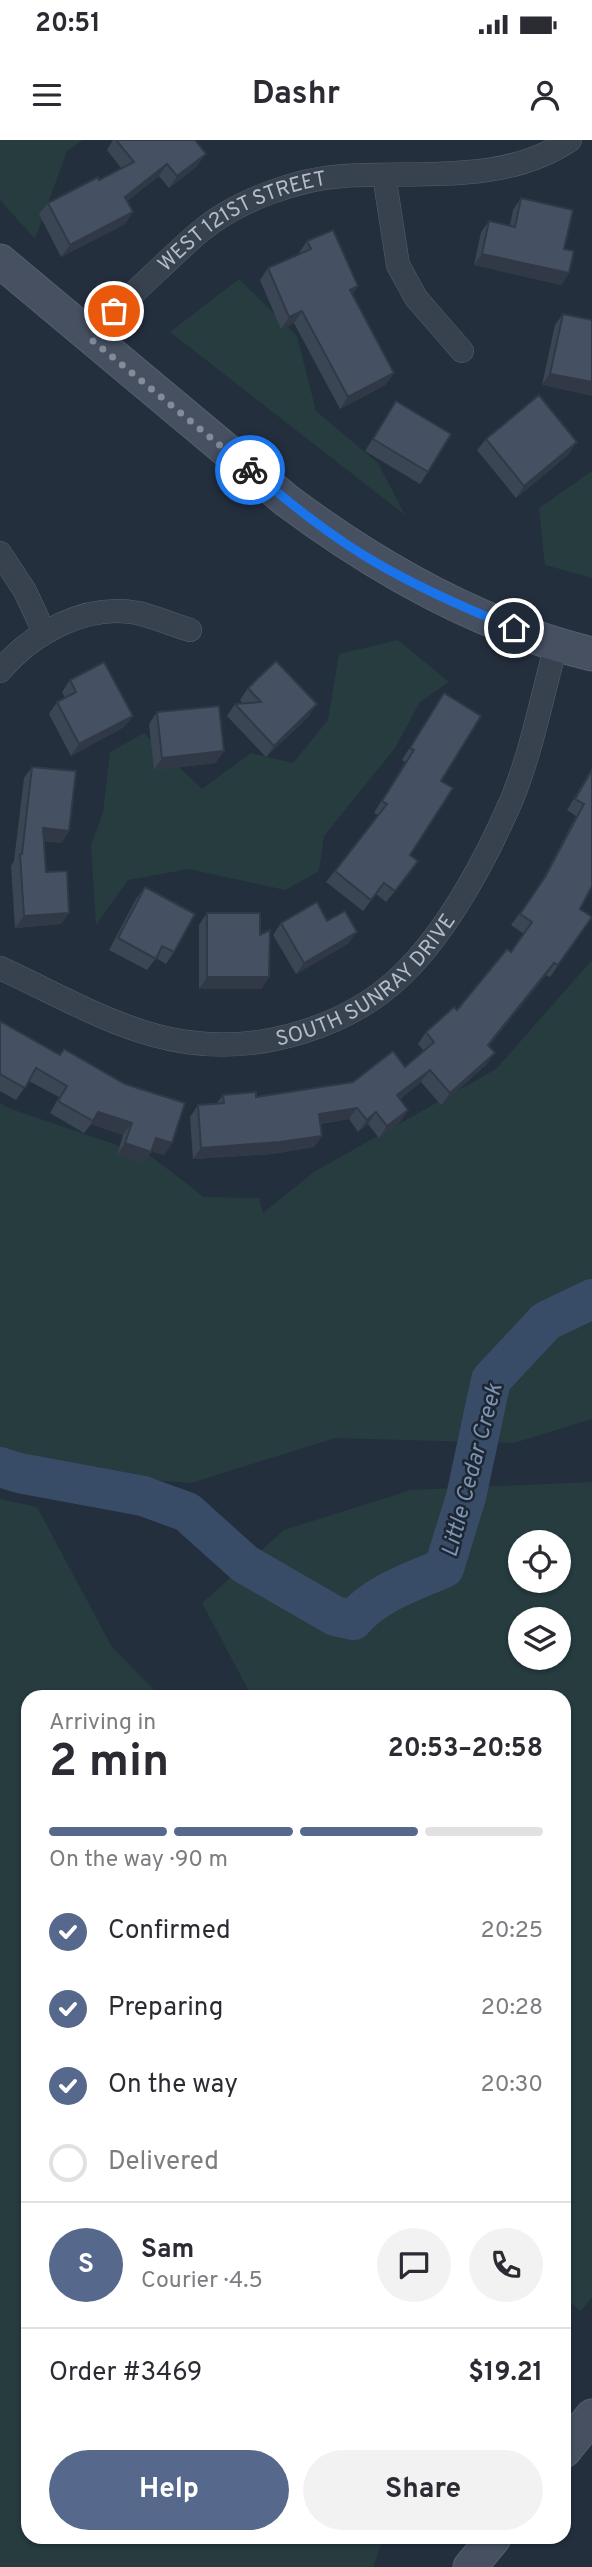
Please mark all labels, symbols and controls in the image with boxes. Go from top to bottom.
text: 20:51 [35,8,101,41]
text: Dashr [252,75,340,115]
icon: menu [28,76,66,114]
icon: person [526,76,564,114]
street label: WEST 121ST STREET [153,166,328,278]
pin [84,281,144,341]
icon: bag [95,292,133,330]
courier [215,435,285,505]
icon: bike [231,451,269,489]
pin [484,598,544,658]
icon: home [495,609,533,647]
street label: SOUTH SUNRAY DRIVE [273,909,462,1054]
water label: Little Cedar Creek [436,1380,511,1561]
map controls [508,1530,571,1670]
button: locate [508,1530,571,1593]
button: layers [508,1607,571,1670]
text: Arriving in [49,1709,156,1738]
text: 20:53–20:58 [388,1733,543,1766]
text: 2 min [49,1734,169,1793]
text: On the way · 90 m [49,1846,228,1875]
icon: check [49,1913,87,1951]
text: Confirmed [108,1915,231,1948]
text: 20:25 [481,1917,543,1946]
icon: check [49,1990,87,2028]
text: Preparing [108,1992,223,2025]
text: 20:28 [481,1994,543,2023]
icon: check [49,2067,87,2105]
text: On the way [108,2069,238,2102]
text: 20:30 [481,2071,543,2100]
text: Delivered [108,2146,219,2179]
button: chat [377,2228,451,2302]
button: phone [469,2228,543,2302]
text: Sam [141,2234,194,2267]
text: S [78,2249,94,2282]
text: Courier · 4.5 [141,2267,263,2296]
text: Order #3469 [49,2357,202,2390]
text: $19.21 [468,2357,543,2390]
button: Help [49,2450,289,2530]
button: Share [303,2450,543,2530]

